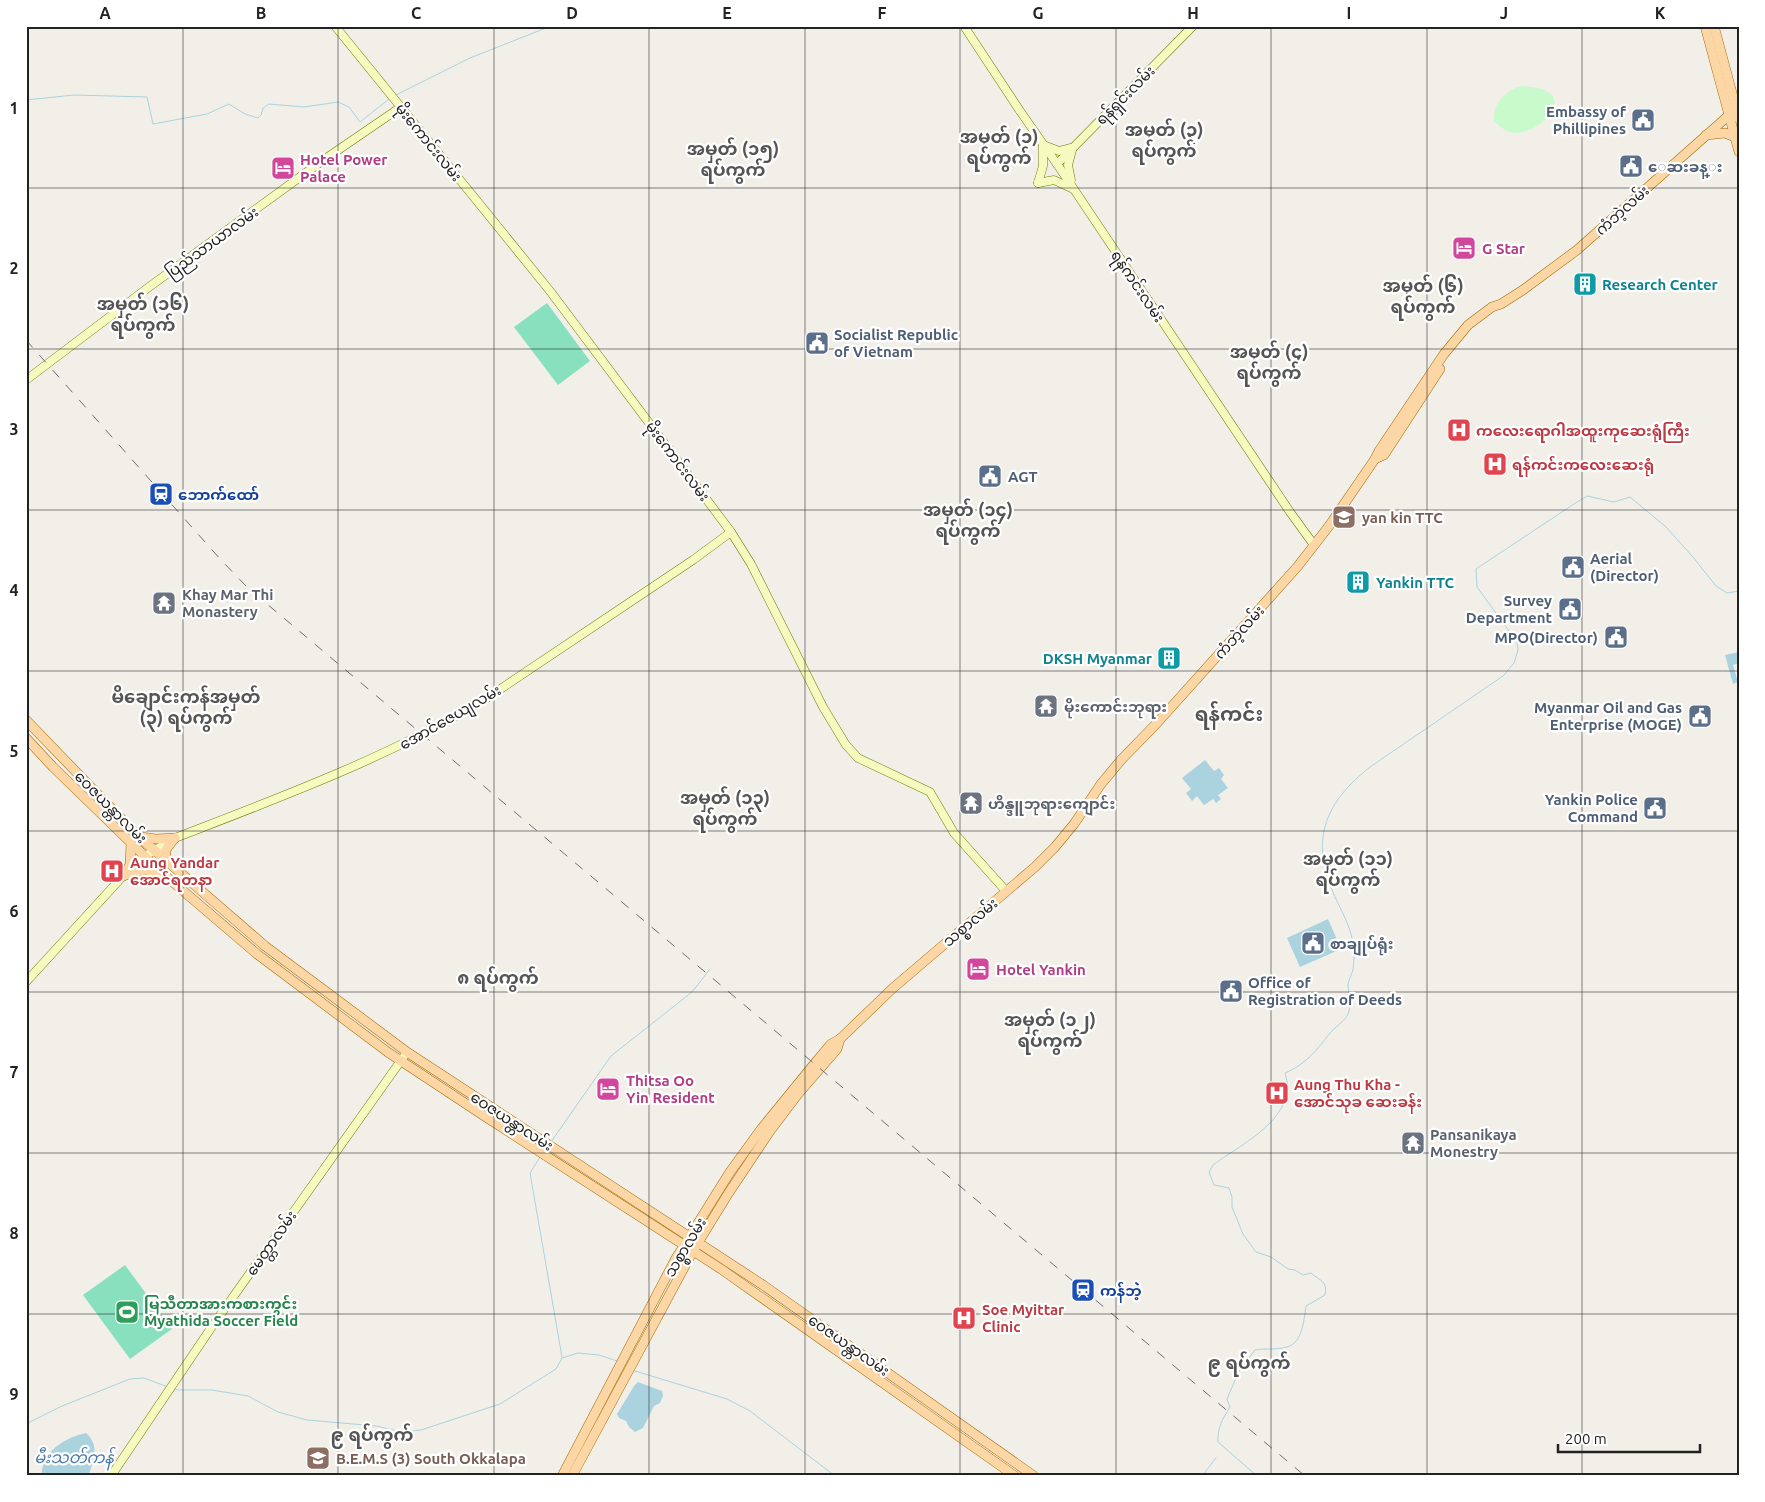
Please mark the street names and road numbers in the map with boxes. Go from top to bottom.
street label: ရန်ရှင်းလမ်း [1091,61,1161,131]
street label: မိုးကောင်းလမ်း [389,99,466,187]
street label: ကံဘဲ့လမ်း [1591,181,1654,240]
street label: ပြည်သာယာလမ်း [162,202,264,284]
street label: ရန်ကင်းလမ်း [1104,246,1169,327]
street label: မိုးကောင်းလမ်း [639,417,714,507]
street label: ကံဘဲ့လမ်း [1210,601,1269,664]
street label: အောင်ဇေယျလမ်း [396,680,506,756]
street label: ဝေဇယန္တာလမ်း [69,767,151,849]
street label: သစ္စာလမ်း [939,893,1004,953]
street label: ဝေဇယန္တာလမ်း [465,1087,557,1157]
street label: မေတ္တာလမ်း [242,1207,303,1281]
street label: သစ္စာလမ်း [660,1214,713,1282]
street label: ဝေဇယန္တာလမ်း [803,1310,893,1382]

